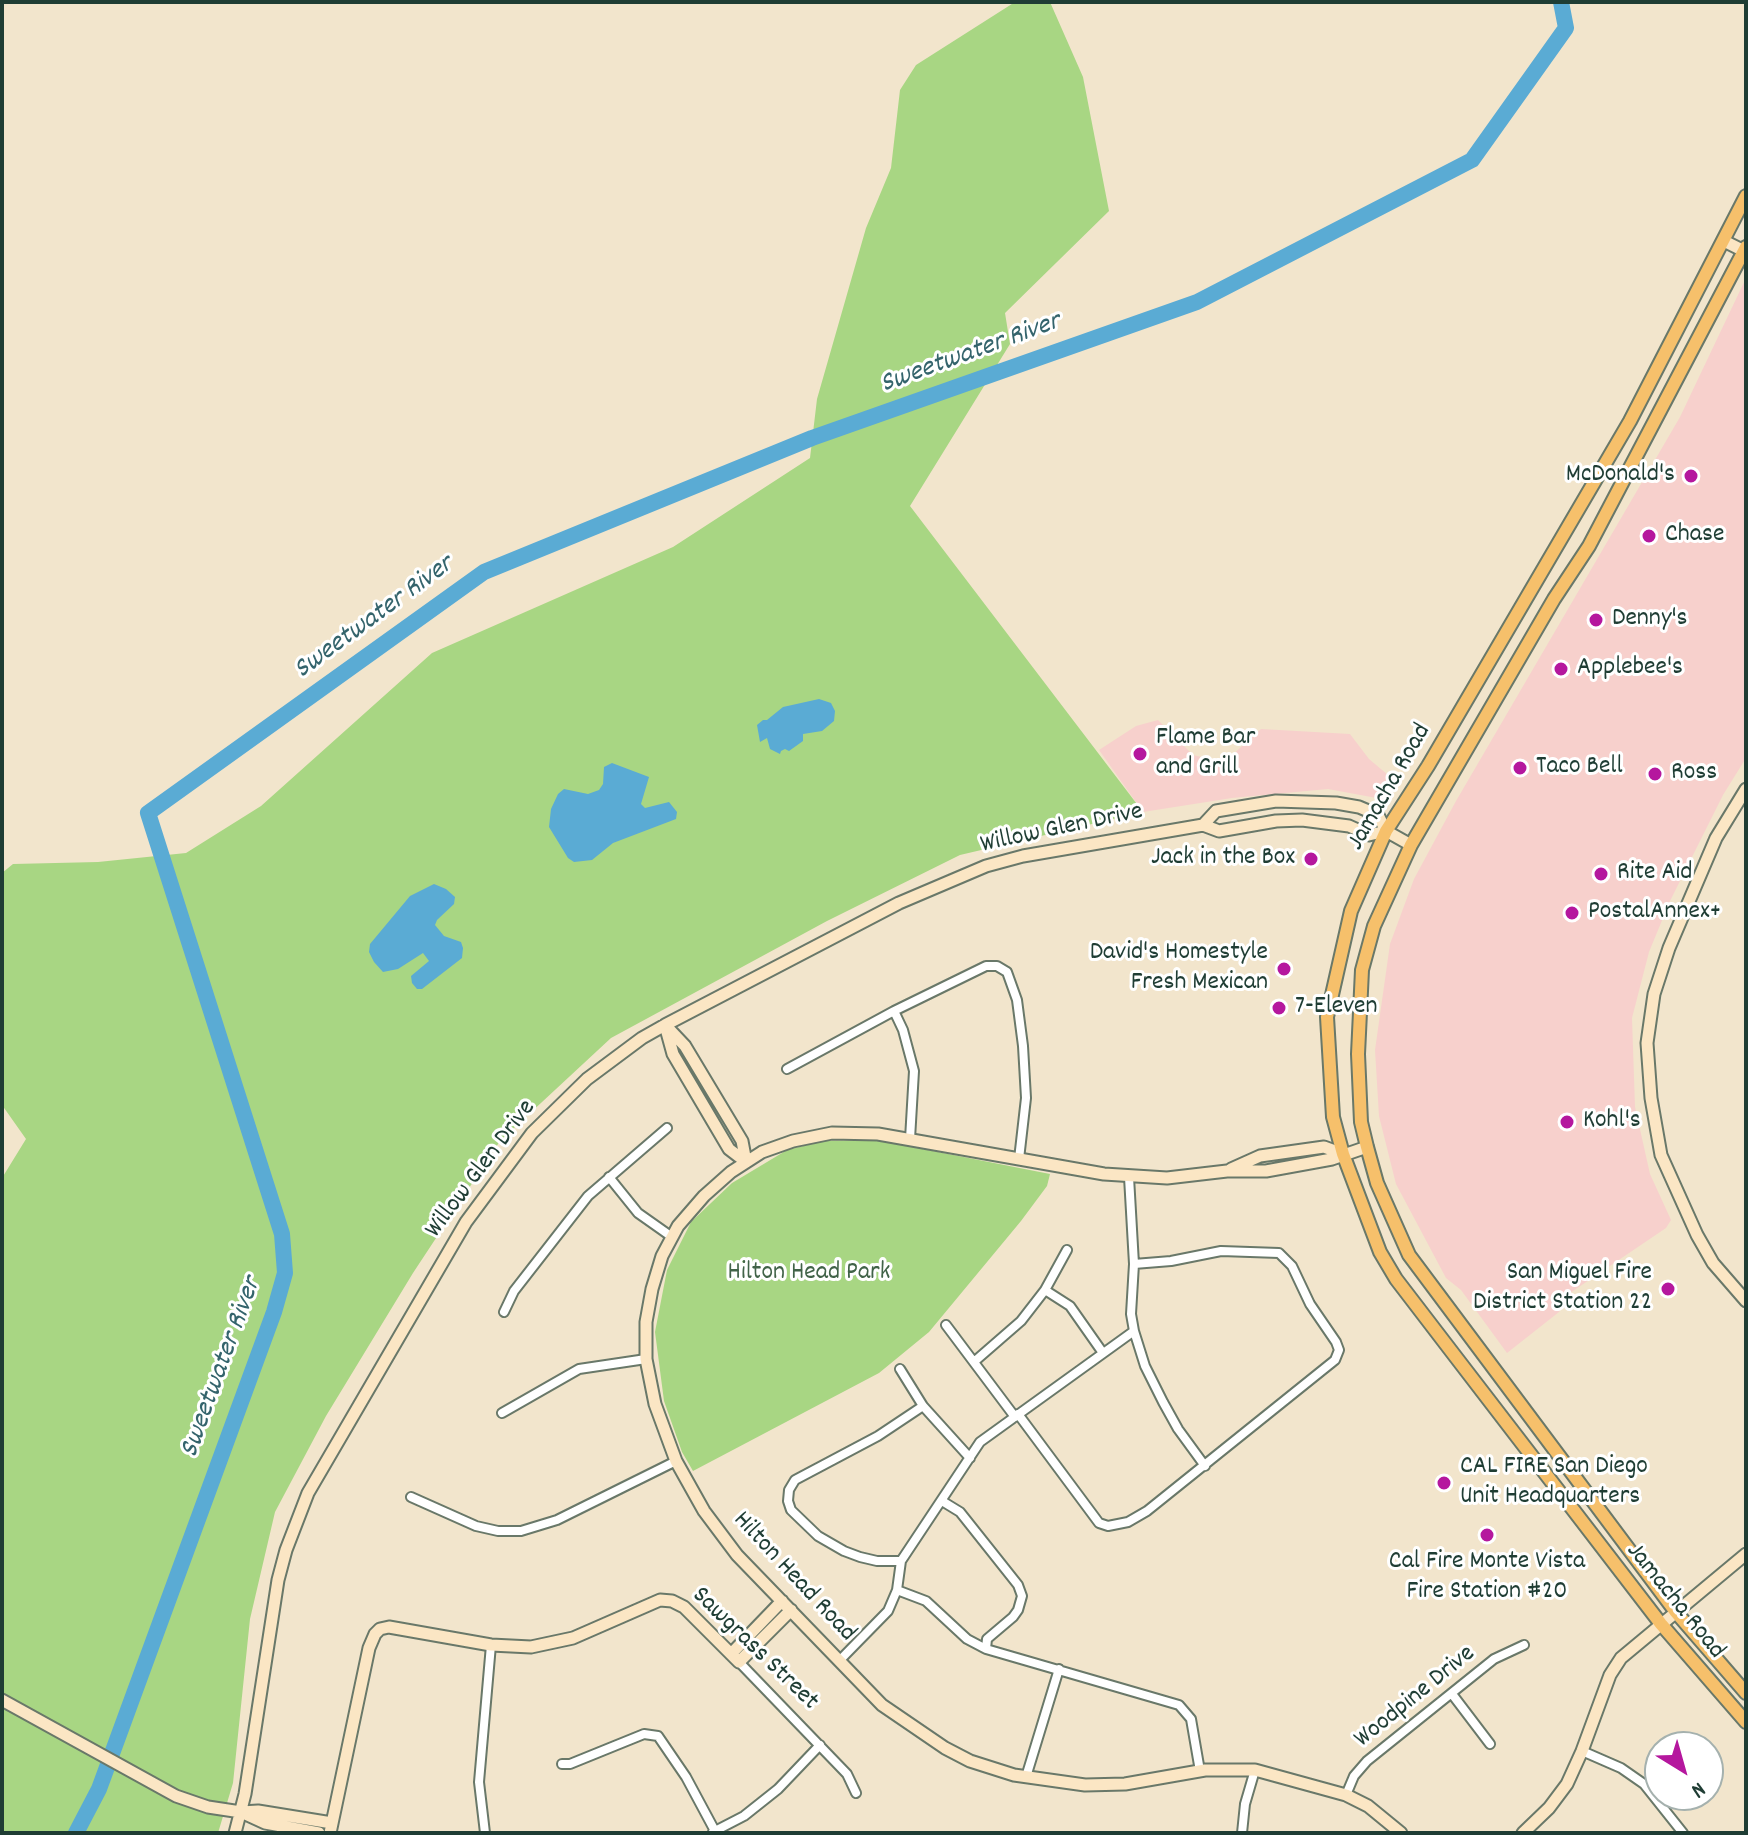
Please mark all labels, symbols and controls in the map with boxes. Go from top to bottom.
water label: Sweetwater River [876,307,1066,403]
place label: McDonald's [1566,460,1675,492]
marker: McDonald's [1682,467,1700,485]
place label: Chase [1665,520,1724,552]
marker: Chase [1640,527,1658,545]
water label: Sweetwater River [289,550,461,688]
place label: Denny's [1612,604,1687,636]
marker: Denny's [1587,611,1605,629]
place label: Applebee's [1577,653,1683,685]
marker: Applebee's [1552,660,1570,678]
street label: Jamacha Road [1342,719,1440,857]
place label: Flame Bar and Grill [1156,723,1255,784]
marker: Flame Bar and Grill [1131,745,1149,763]
place label: Taco Bell [1536,752,1623,784]
place label: Ross [1671,758,1717,790]
marker: Taco Bell [1511,759,1529,777]
marker: Ross [1646,765,1664,783]
street label: Willow Glen Drive [978,798,1146,862]
place label: Jack in the Box [1151,843,1295,875]
marker: Jack in the Box [1302,850,1320,868]
place label: Rite Aid [1617,858,1693,890]
marker: Rite Aid [1592,865,1610,883]
place label: PostalAnnex+ [1588,897,1721,929]
marker: PostalAnnex+ [1563,904,1581,922]
place label: David's Homestyle Fresh Mexican [1090,938,1268,1000]
marker: David's Homestyle Fresh Mexican [1275,960,1293,978]
place label: 7-Eleven [1295,992,1378,1024]
marker: 7-Eleven [1270,999,1288,1017]
street label: Willow Glen Drive [420,1095,544,1245]
place label: Kohl's [1583,1106,1641,1138]
marker: Kohl's [1558,1113,1576,1131]
park label: Hilton Head Park [728,1258,890,1290]
place label: San Miguel Fire District Station 22 [1473,1258,1652,1320]
water label: Sweetwater River [175,1273,271,1463]
marker: San Miguel Fire District Station 22 [1659,1280,1677,1298]
place label: CAL FIRE San Diego Unit Headquarters [1460,1452,1648,1514]
marker: CAL FIRE San Diego Unit Headquarters [1435,1474,1453,1492]
street label: Hilton Head Road [725,1506,861,1650]
marker: Cal Fire Monte Vista Fire Station #20 [1478,1526,1496,1544]
street label: Jamacha Road [1618,1537,1730,1667]
place label: Cal Fire Monte Vista Fire Station #20 [1389,1547,1585,1608]
street label: Sawgrass Street [684,1582,824,1718]
street label: Woodpine Drive [1349,1640,1483,1756]
north arrow [1644,1731,1724,1811]
text: N [1684,1773,1711,1805]

